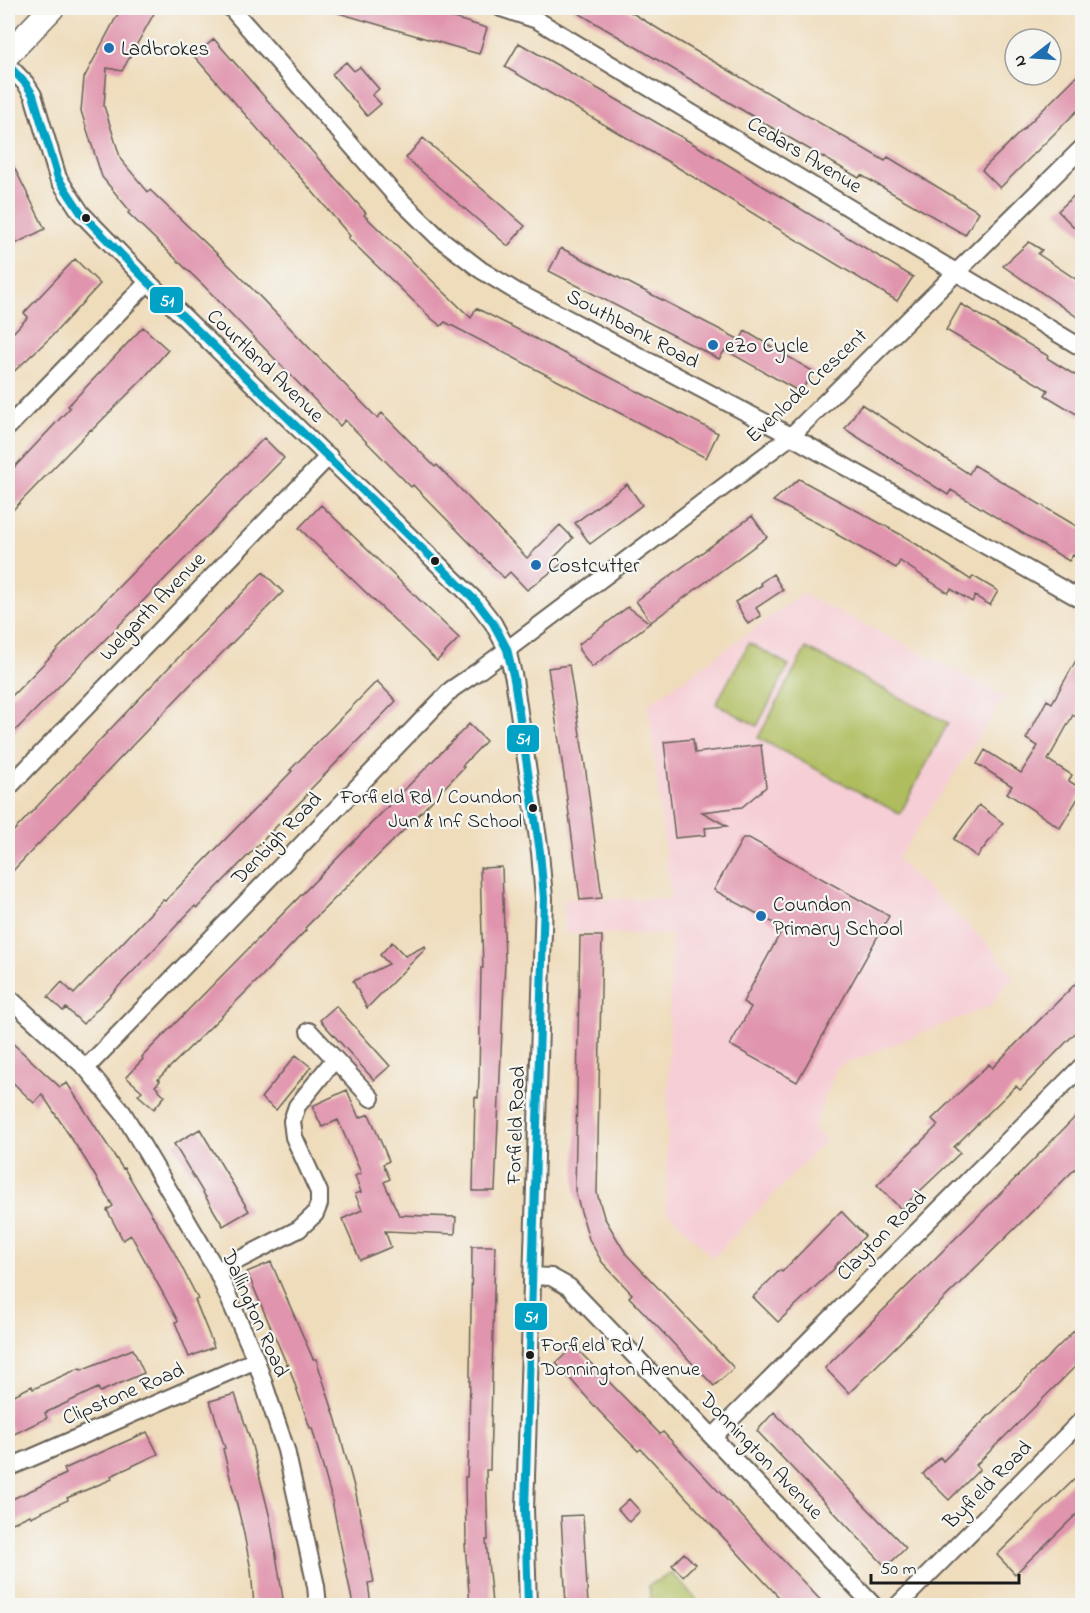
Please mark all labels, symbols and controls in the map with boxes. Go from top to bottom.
north arrow [1003,27,1063,87]
place label: Ladbrokes [121,35,209,65]
marker: Ladbrokes [102,41,116,55]
text: N [1007,52,1034,69]
street label: Cedars Avenue [741,110,868,202]
unlabelled marker [80,212,92,224]
street label: Southbank Road [560,282,704,377]
line badge: 51 [149,286,184,314]
text: 51 [160,290,175,314]
street label: Courtland Avenue [199,302,330,431]
street label: Evenlode Crescent [740,322,875,451]
place label: eZo Cycle [725,332,809,364]
marker: eZo Cycle [706,338,720,352]
street label: Welgarth Avenue [93,546,215,670]
place label: Costcutter [548,552,640,582]
unlabelled marker [429,555,441,567]
marker: Costcutter [529,558,543,572]
line badge: 51 [506,724,540,753]
text: 51 [516,728,531,752]
place label: Forfield Rd / Coundon Jun & Inf School [339,784,522,837]
street label: Denbigh Road [224,786,331,895]
marker: Forfield Rd / Coundon Jun & Inf School [527,802,539,814]
place label: Coundon Primary School [773,891,903,947]
marker: Coundon Primary School [754,909,768,923]
street label: Forfield Road [500,1065,534,1186]
street label: Clayton Road [830,1184,936,1290]
street label: Dallington Road [210,1244,296,1383]
line badge: 51 [514,1302,548,1331]
text: 51 [524,1306,539,1330]
place label: Forfield Rd / Donnington Avenue [540,1332,700,1386]
marker: Forfield Rd / Donnington Avenue [524,1349,536,1361]
street label: Clipstone Road [58,1356,189,1434]
street label: Donnington Avenue [690,1385,830,1529]
street label: Byfield Road [936,1434,1041,1539]
scale bar [871,1547,1020,1585]
text: 50 m [880,1557,917,1583]

